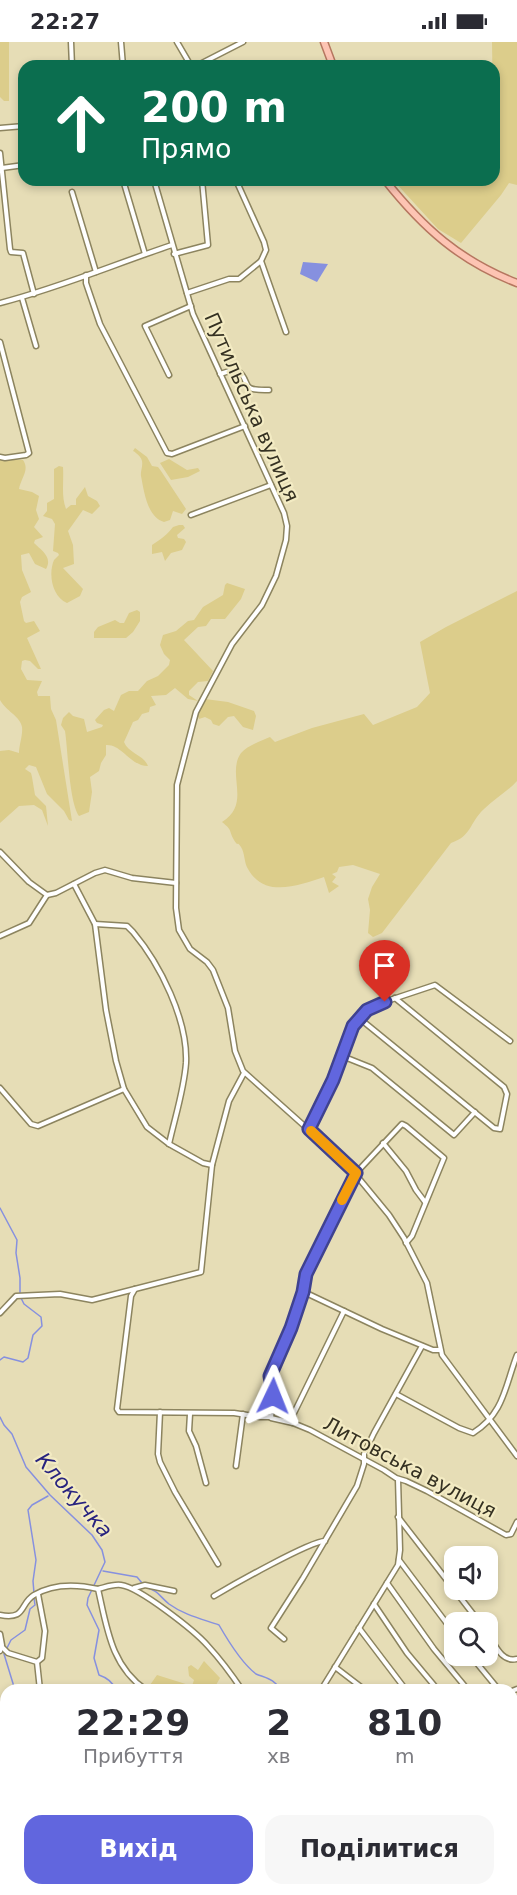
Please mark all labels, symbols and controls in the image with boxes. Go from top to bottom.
text: 22:27 [30,9,100,34]
text: 200 m [141,83,287,132]
icon: ahead [42,84,120,162]
text: Прямо [141,133,232,164]
street label: Путильська вулиця [199,309,305,505]
pin [359,940,410,1002]
icon: arrive [368,949,401,982]
position arrow [241,1364,305,1428]
street label: Литовська вулиця [319,1411,501,1523]
water label: Клокучка [31,1448,117,1542]
map controls [444,1546,498,1666]
button: sound [444,1546,498,1600]
button: search [444,1612,498,1666]
text: 22:29 [76,1702,190,1743]
text: 2 [266,1702,291,1743]
text: 810 [367,1702,442,1743]
text: Прибуття [83,1744,183,1768]
text: хв [267,1744,291,1768]
text: m [395,1744,414,1768]
button: Вихід [24,1815,253,1884]
button: Поділитися [265,1815,494,1884]

